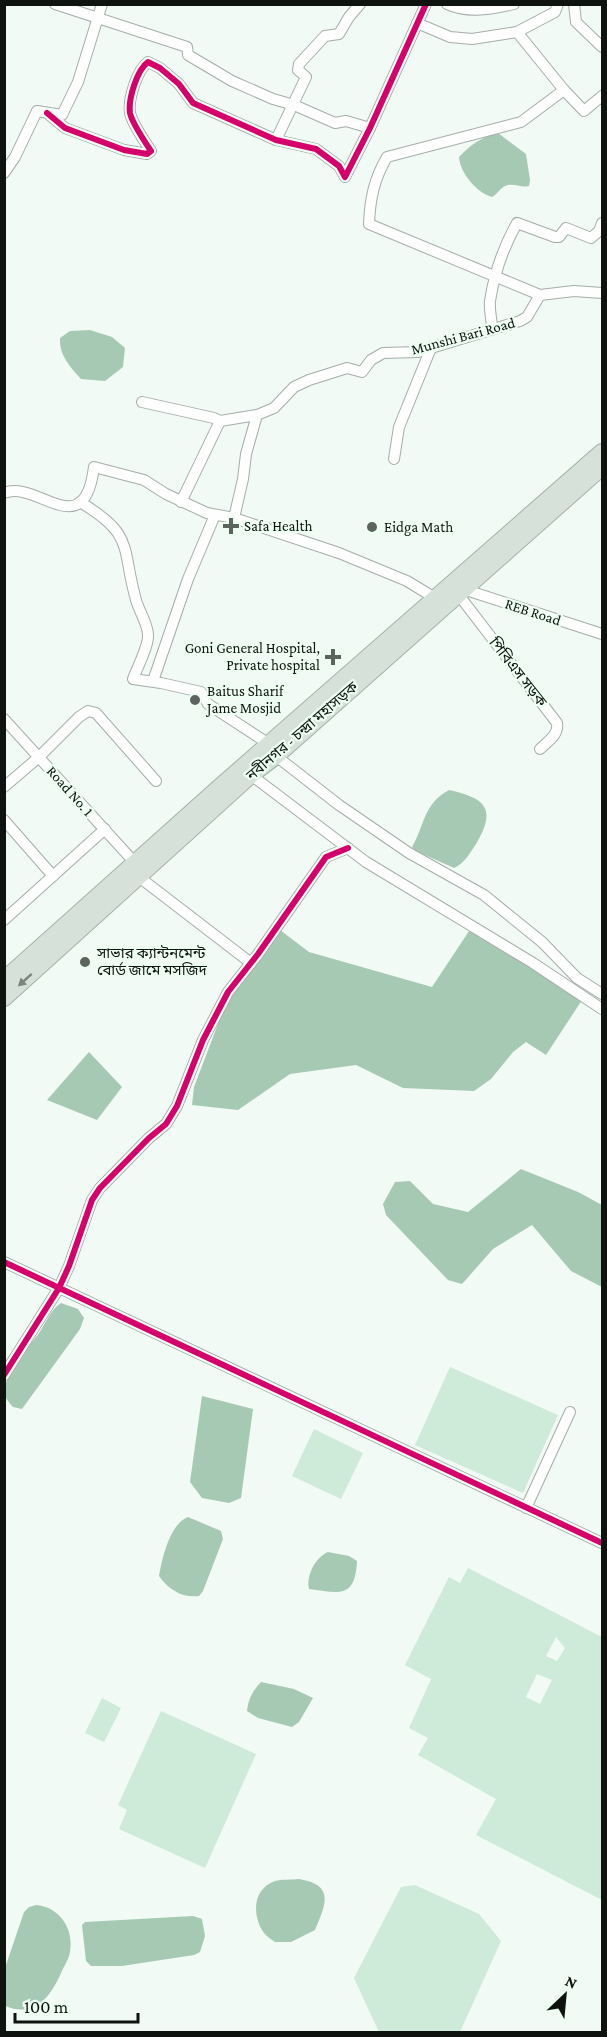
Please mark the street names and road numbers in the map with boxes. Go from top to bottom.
street label: Munshi Bari Road [409,314,517,358]
street label: REB Road [503,595,563,629]
street label: পিবিএস সড়ক [486,634,550,710]
street label: নবীনগর - চন্দ্রা মহাসড়ক [242,678,361,784]
street label: Road No. 1 [43,763,97,819]

